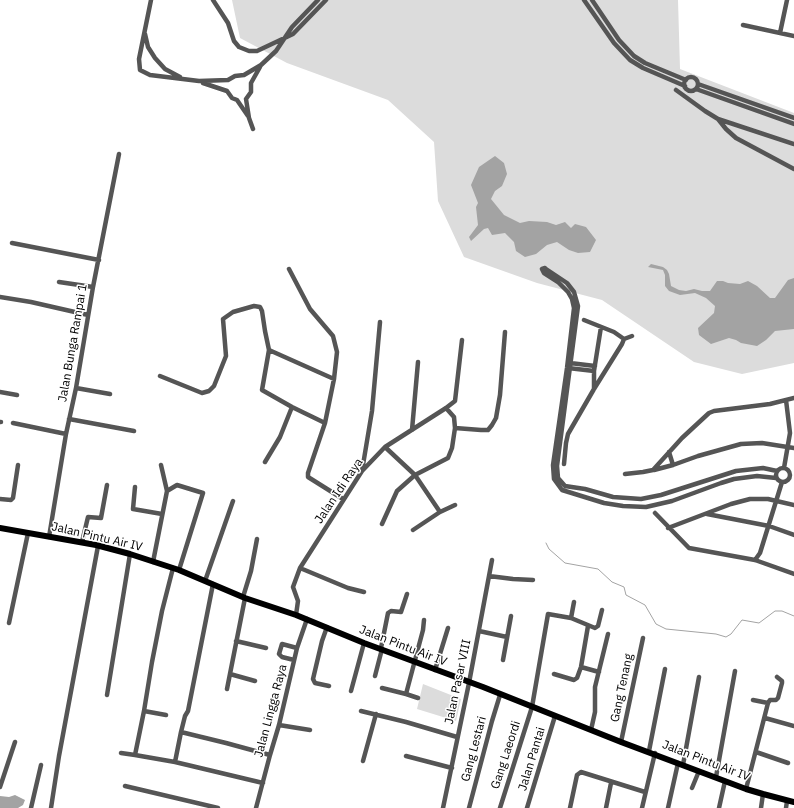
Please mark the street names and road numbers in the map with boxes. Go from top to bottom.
street label: Jalan Bunga Rampai 1 [56,283,90,403]
street label: Jalan Idi Raya [312,456,366,526]
street label: Jalan Pintu Air IV [50,520,144,554]
street label: Jalan Pintu Air IV [357,623,449,669]
street label: Jalan Pasar VIII [442,638,474,726]
street label: Gang Tenang [608,652,636,724]
street label: Jalan Lingga Raya [252,663,290,759]
street label: Gang Lestari [458,715,490,783]
street label: Gang Laeordi [488,719,524,791]
street label: Jalan Pantai [515,725,549,793]
street label: Jalan Pintu Air IV [660,738,752,784]

